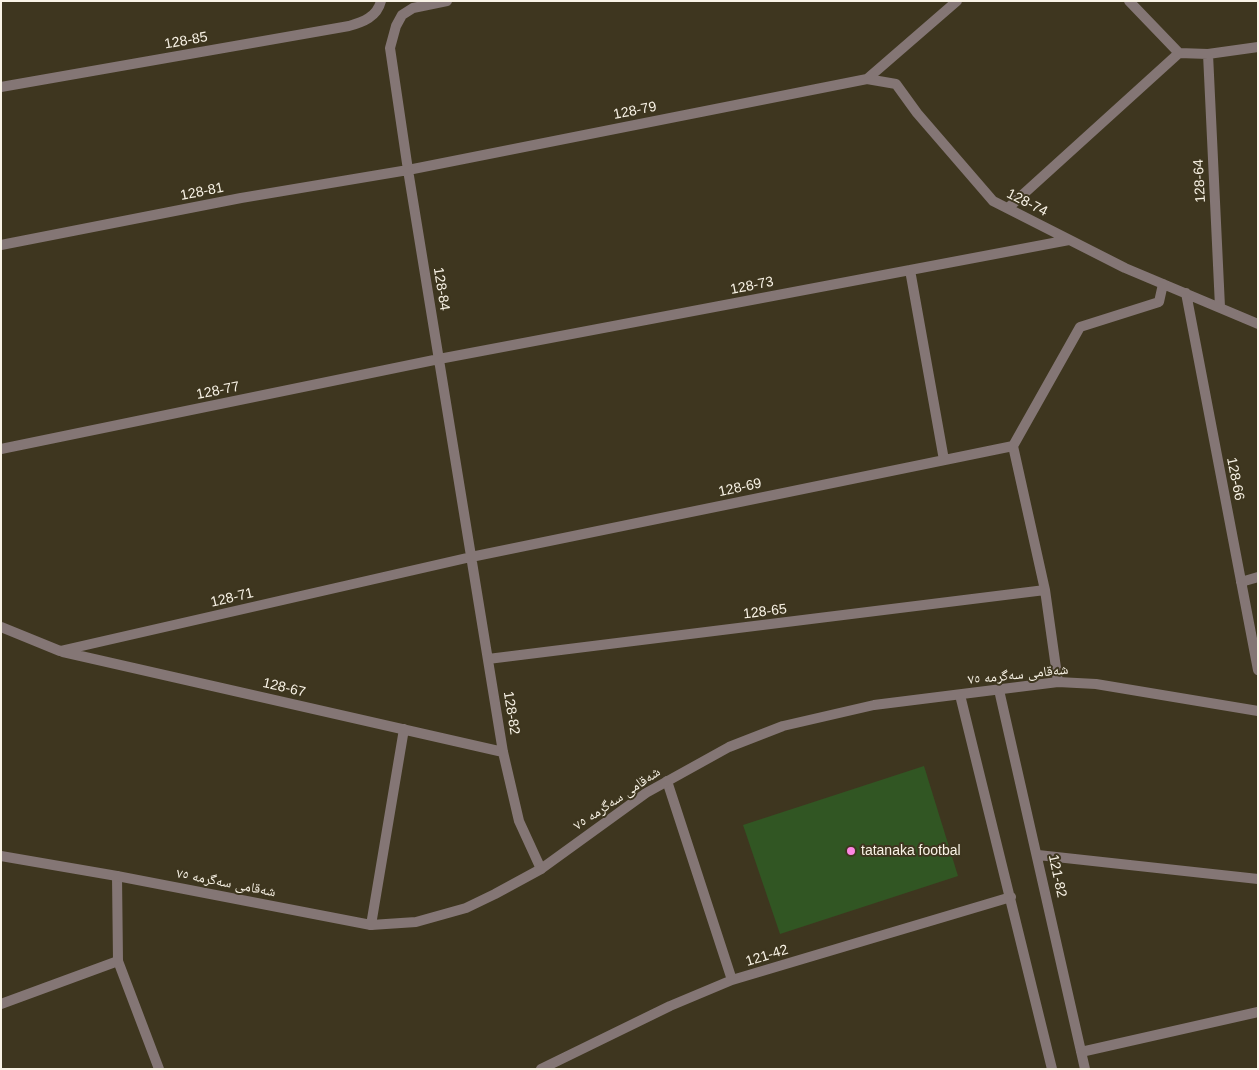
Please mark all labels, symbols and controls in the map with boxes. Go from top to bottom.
street label: 128-85 [163,29,209,53]
street label: 128-79 [612,99,658,123]
street label: 128-64 [1190,159,1210,203]
street label: 128-81 [179,180,225,204]
street label: 128-74 [1004,186,1050,220]
street label: 128-84 [429,266,453,312]
street label: 128-73 [729,274,775,298]
street label: 128-77 [195,379,241,403]
street label: 128-66 [1223,456,1247,502]
street label: 128-69 [717,475,763,501]
street label: 128-71 [209,585,255,611]
street label: 128-65 [742,601,788,623]
street label: شەقامی سەگرمە ٧٥ [967,661,1069,689]
street label: 128-67 [261,675,307,701]
street label: 128-82 [499,690,523,736]
street label: شەقامی سەگرمە ٧٥ [570,764,664,834]
place label: tatanaka footbal [861,843,961,859]
marker: tatanaka footbal [845,845,857,857]
street label: 121-82 [1044,853,1070,899]
street label: شەقامی سەگرمە ٧٥ [175,865,277,901]
street label: 121-42 [744,942,790,970]

